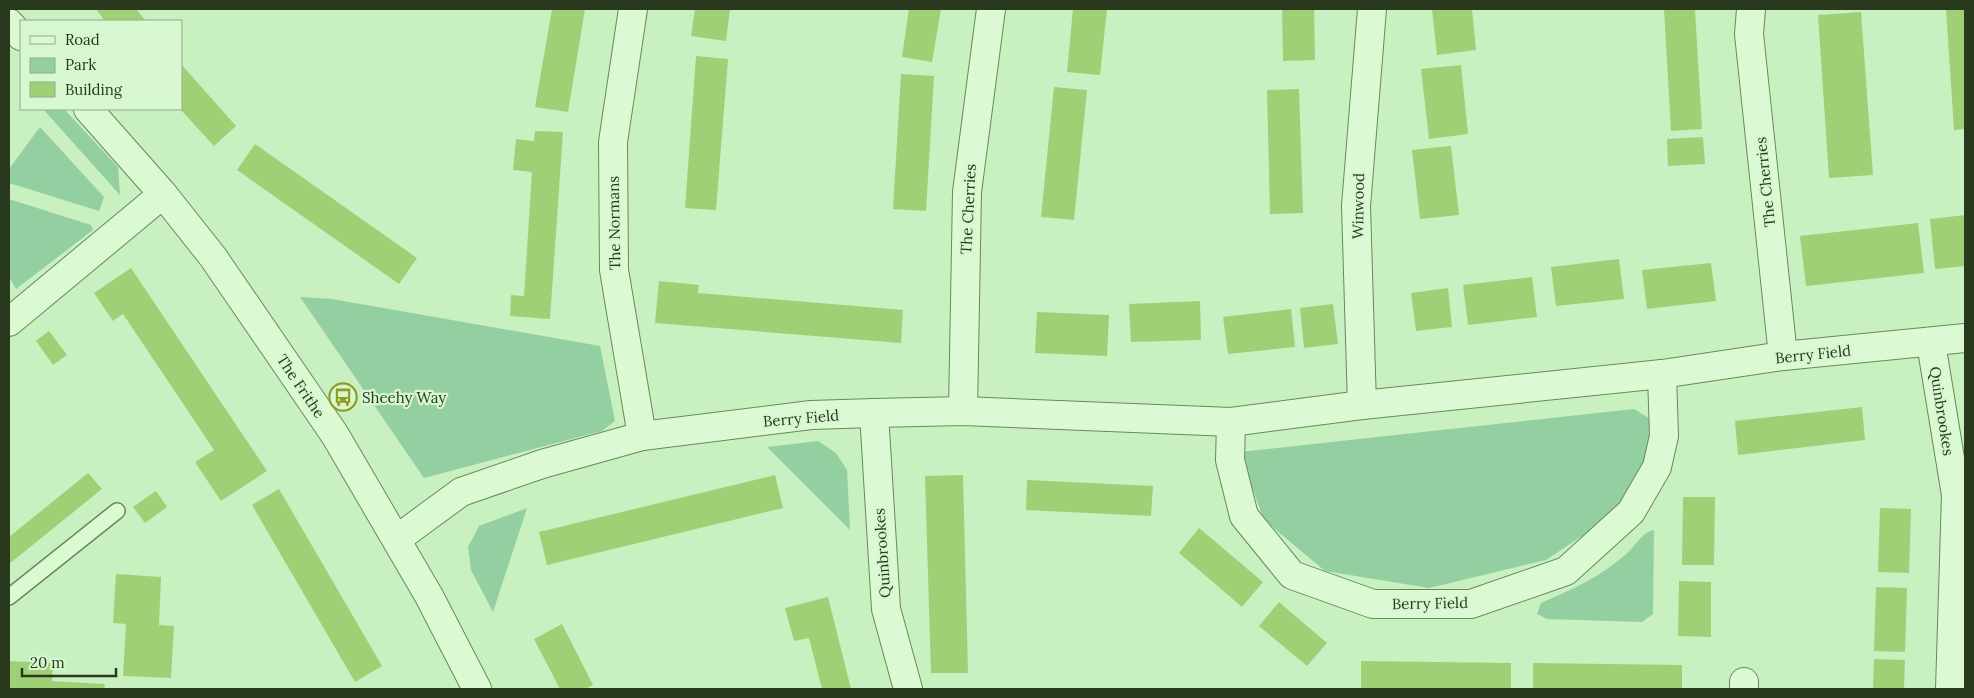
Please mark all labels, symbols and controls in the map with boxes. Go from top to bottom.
legend [20,20,182,110]
text: Road [65,30,100,49]
text: Park [65,55,96,74]
text: Building [65,80,123,99]
street label: The Cherries [1751,136,1779,228]
street label: The Cherries [956,163,980,255]
street label: Winwood [1348,173,1368,239]
street label: The Normans [604,176,624,270]
street label: Berry Field [1774,341,1852,367]
street label: The Frithe [273,351,329,421]
street label: Quinbrookes [1926,365,1958,457]
bus stop icon: Sheehy Way [328,382,358,412]
place label: Sheehy Way [362,388,446,407]
street label: Berry Field [762,405,840,431]
street label: Quinbrookes [869,507,895,599]
street label: Berry Field [1392,593,1468,613]
scale bar [22,646,116,678]
text: 20 m [30,653,65,672]

